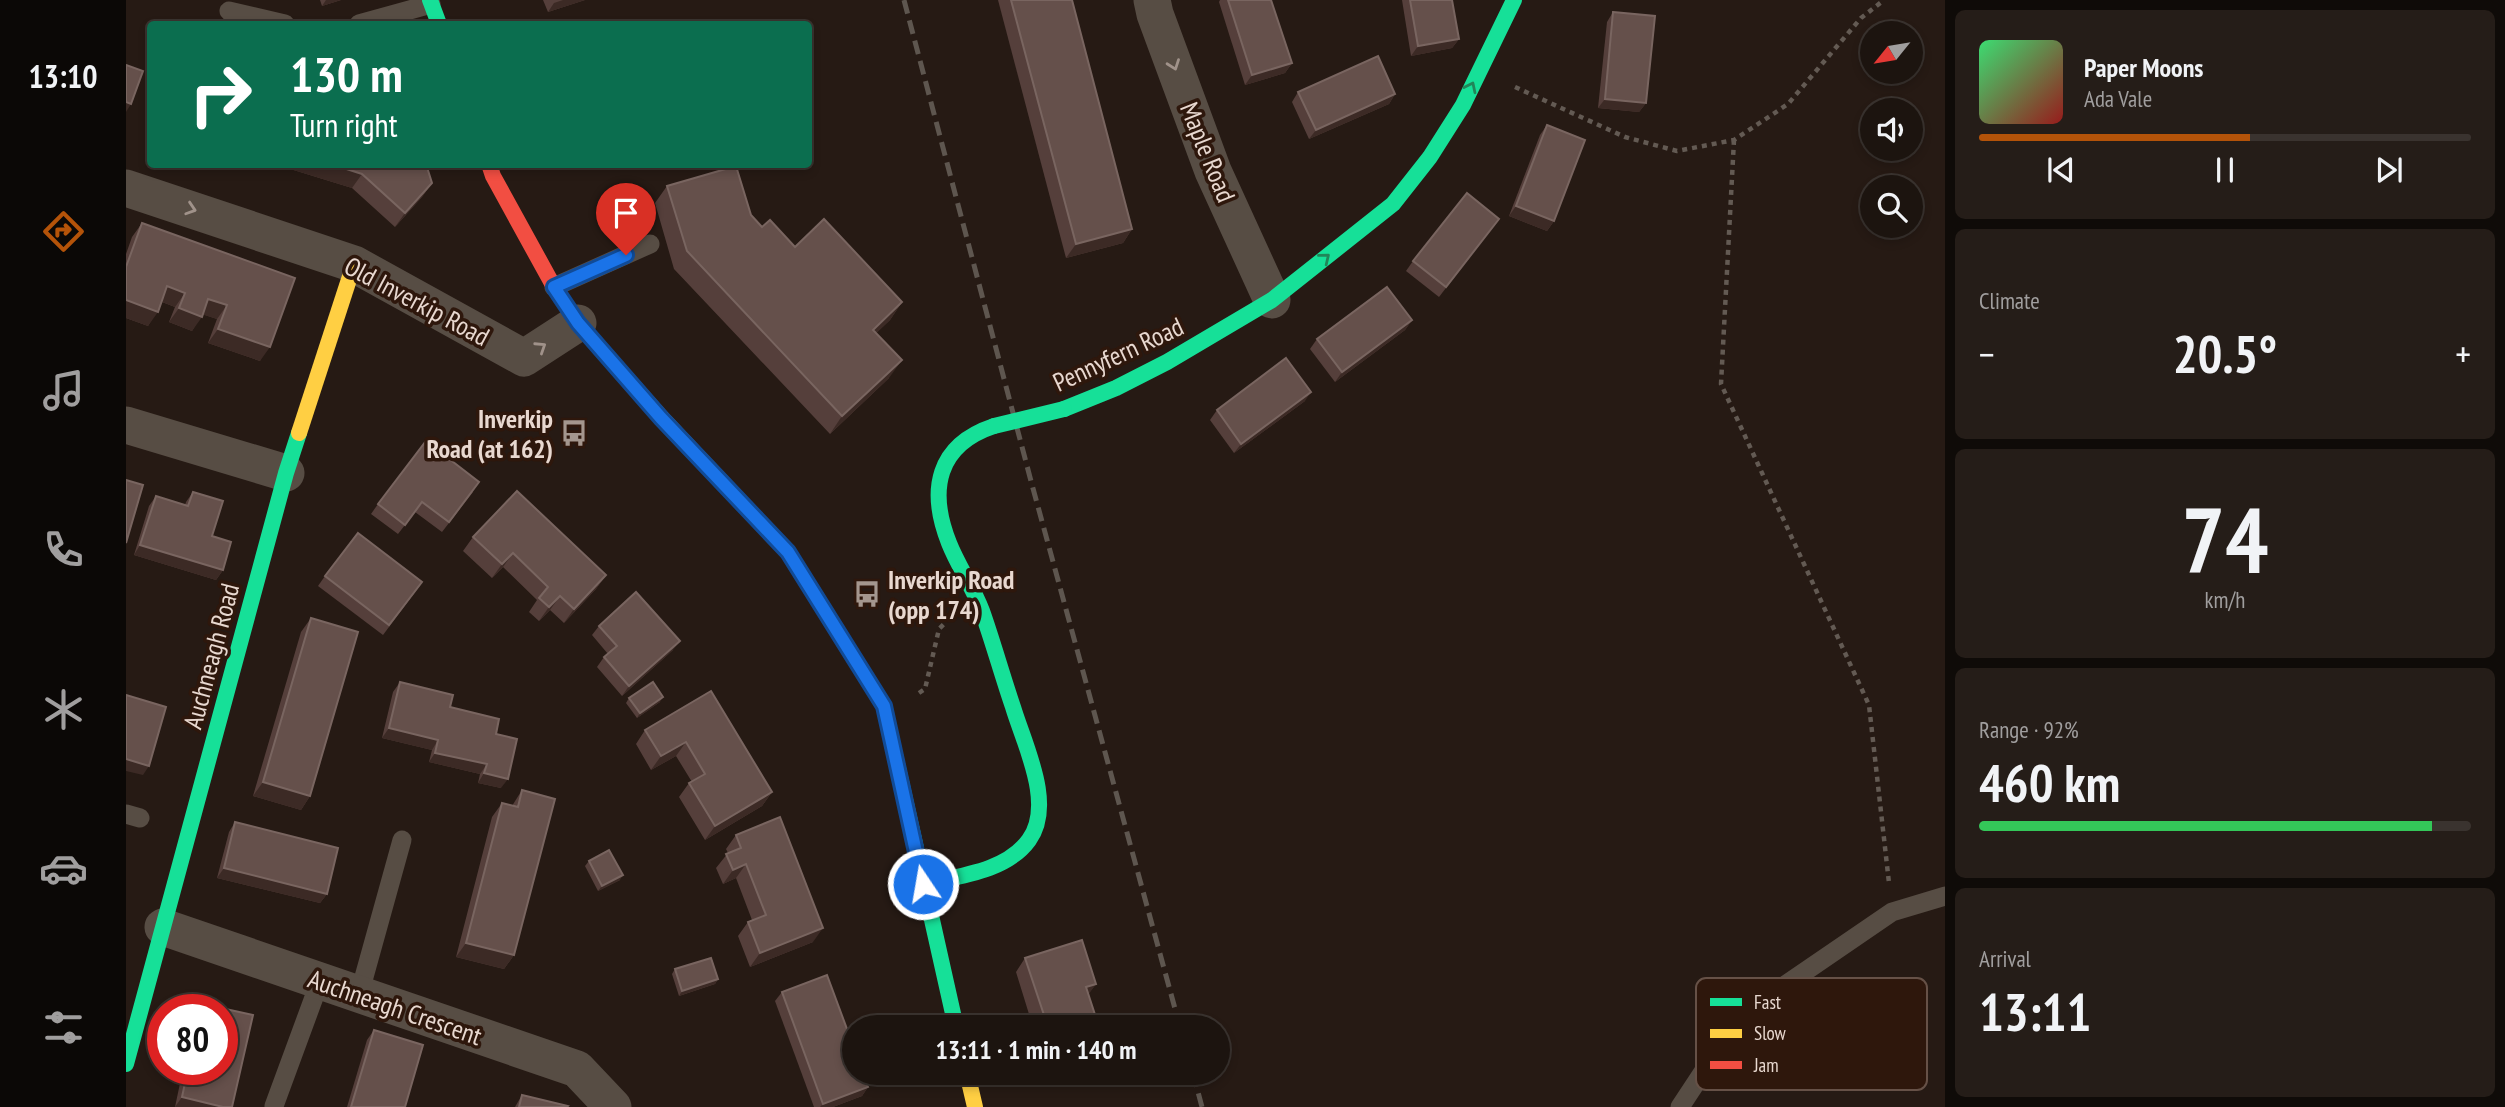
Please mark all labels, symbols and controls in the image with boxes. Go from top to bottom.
north arrow [1860,21,1923,84]
map controls [1860,21,1923,238]
text: 130 m [290,42,403,106]
icon: right [175,49,266,140]
text: Paper Moons [2084,51,2203,84]
text: 13:10 [28,55,98,97]
one-way arrow [1165,58,1179,70]
one-way arrow [1463,82,1477,94]
text: Ada Vale [2084,84,2152,113]
street label: Maple Road [1173,97,1243,207]
button: sound [1860,98,1923,161]
text: Turn right [290,104,398,146]
icon: previous [2042,151,2080,189]
icon: pause [2206,151,2244,189]
icon: next [2370,151,2408,189]
button: search [1860,175,1923,238]
pin [596,183,656,255]
icon: arrive [607,194,645,232]
one-way arrow [184,201,196,216]
icon: directions [39,207,88,256]
street label: Old Inverkip Road [339,249,495,353]
one-way arrow [1317,253,1330,266]
text: Climate [1979,286,2040,315]
street label: Pennyfern Road [1048,309,1188,399]
text: 20.5° [2173,320,2277,387]
text: − [1979,329,1995,378]
text: + [2455,329,2471,378]
one-way arrow [534,342,547,355]
icon: music [39,366,88,415]
place label: Inverkip Road (at 162) [426,402,553,465]
bus stop icon: Inverkip Road (at 162) [559,418,589,448]
text: 74 [2182,480,2269,598]
icon: phone [39,525,88,574]
place label: Inverkip Road (opp 174) [888,563,1014,626]
bus stop icon: Inverkip Road (opp 174) [852,579,882,609]
street label: Auchneagh Road [176,580,246,732]
text: km/h [2205,585,2245,614]
icon: climate [39,685,88,734]
text: Range · 92% [1979,715,2079,744]
text: 460 km [1979,749,2120,816]
icon: car [39,844,88,893]
position arrow [886,847,960,921]
text: Arrival [1979,944,2031,973]
street label: Auchneagh Crescent [304,962,486,1052]
legend [1696,978,1927,1090]
text: 13:11 [1979,978,2091,1045]
text: Fast [1754,990,1782,1014]
speed limit sign: 80 [147,994,238,1085]
icon: filters [39,1003,88,1052]
text: Slow [1754,1021,1787,1045]
text: 13:11 · 1 min · 140 m [936,1033,1136,1066]
text: Jam [1753,1053,1779,1077]

